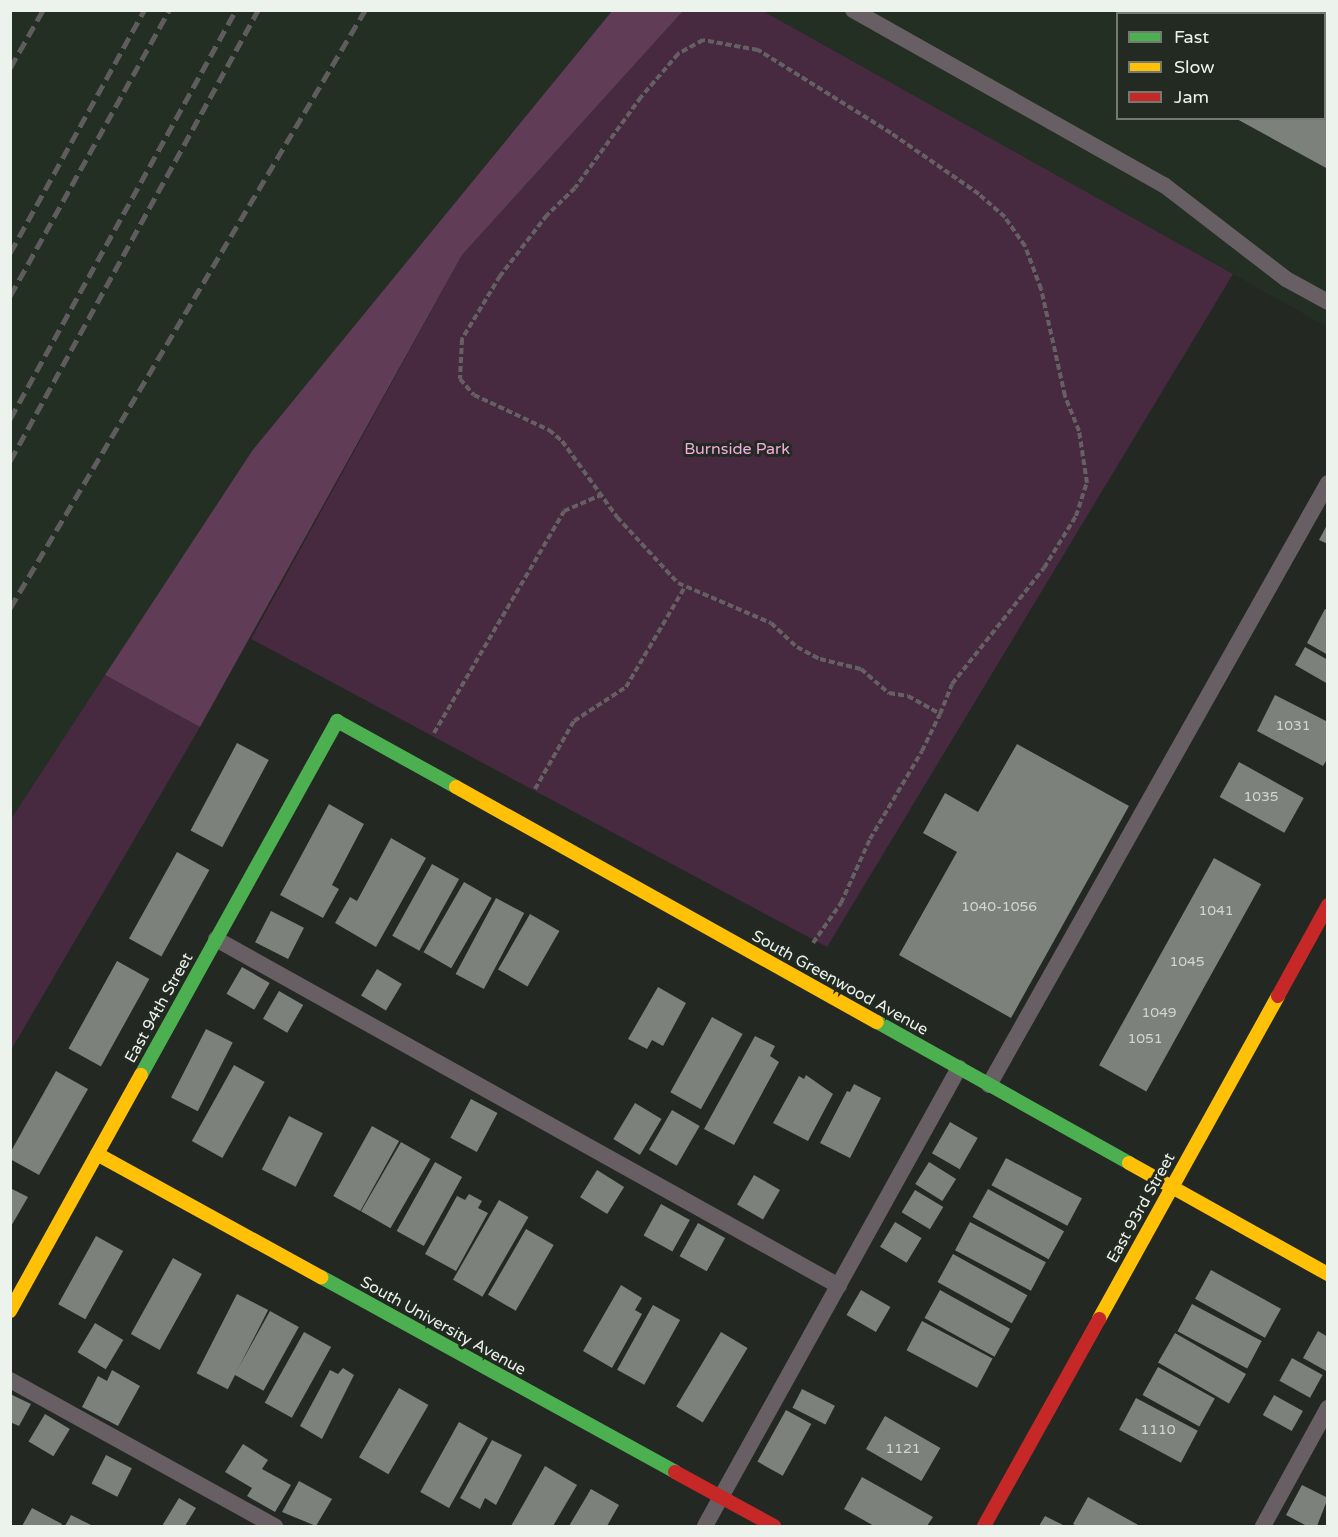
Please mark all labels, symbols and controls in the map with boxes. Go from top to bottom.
legend [1116,12,1326,120]
text: Fast [1174,26,1209,48]
text: Slow [1174,56,1215,78]
text: Jam [1174,86,1209,108]
park label: Burnside Park [684,439,790,459]
house number: 1031 [1275,718,1311,734]
house number: 1035 [1243,789,1279,805]
house number: 1040-1056 [961,899,1037,915]
house number: 1041 [1198,903,1234,919]
street label: South Greenwood Avenue [748,926,932,1040]
street label: East 94th Street [121,950,197,1066]
house number: 1045 [1169,954,1205,970]
house number: 1049 [1141,1005,1177,1021]
house number: 1051 [1127,1031,1163,1047]
street label: East 93rd Street [1103,1150,1179,1266]
street label: South University Avenue [357,1272,529,1380]
house number: 1110 [1140,1422,1176,1438]
house number: 1121 [885,1441,921,1457]

